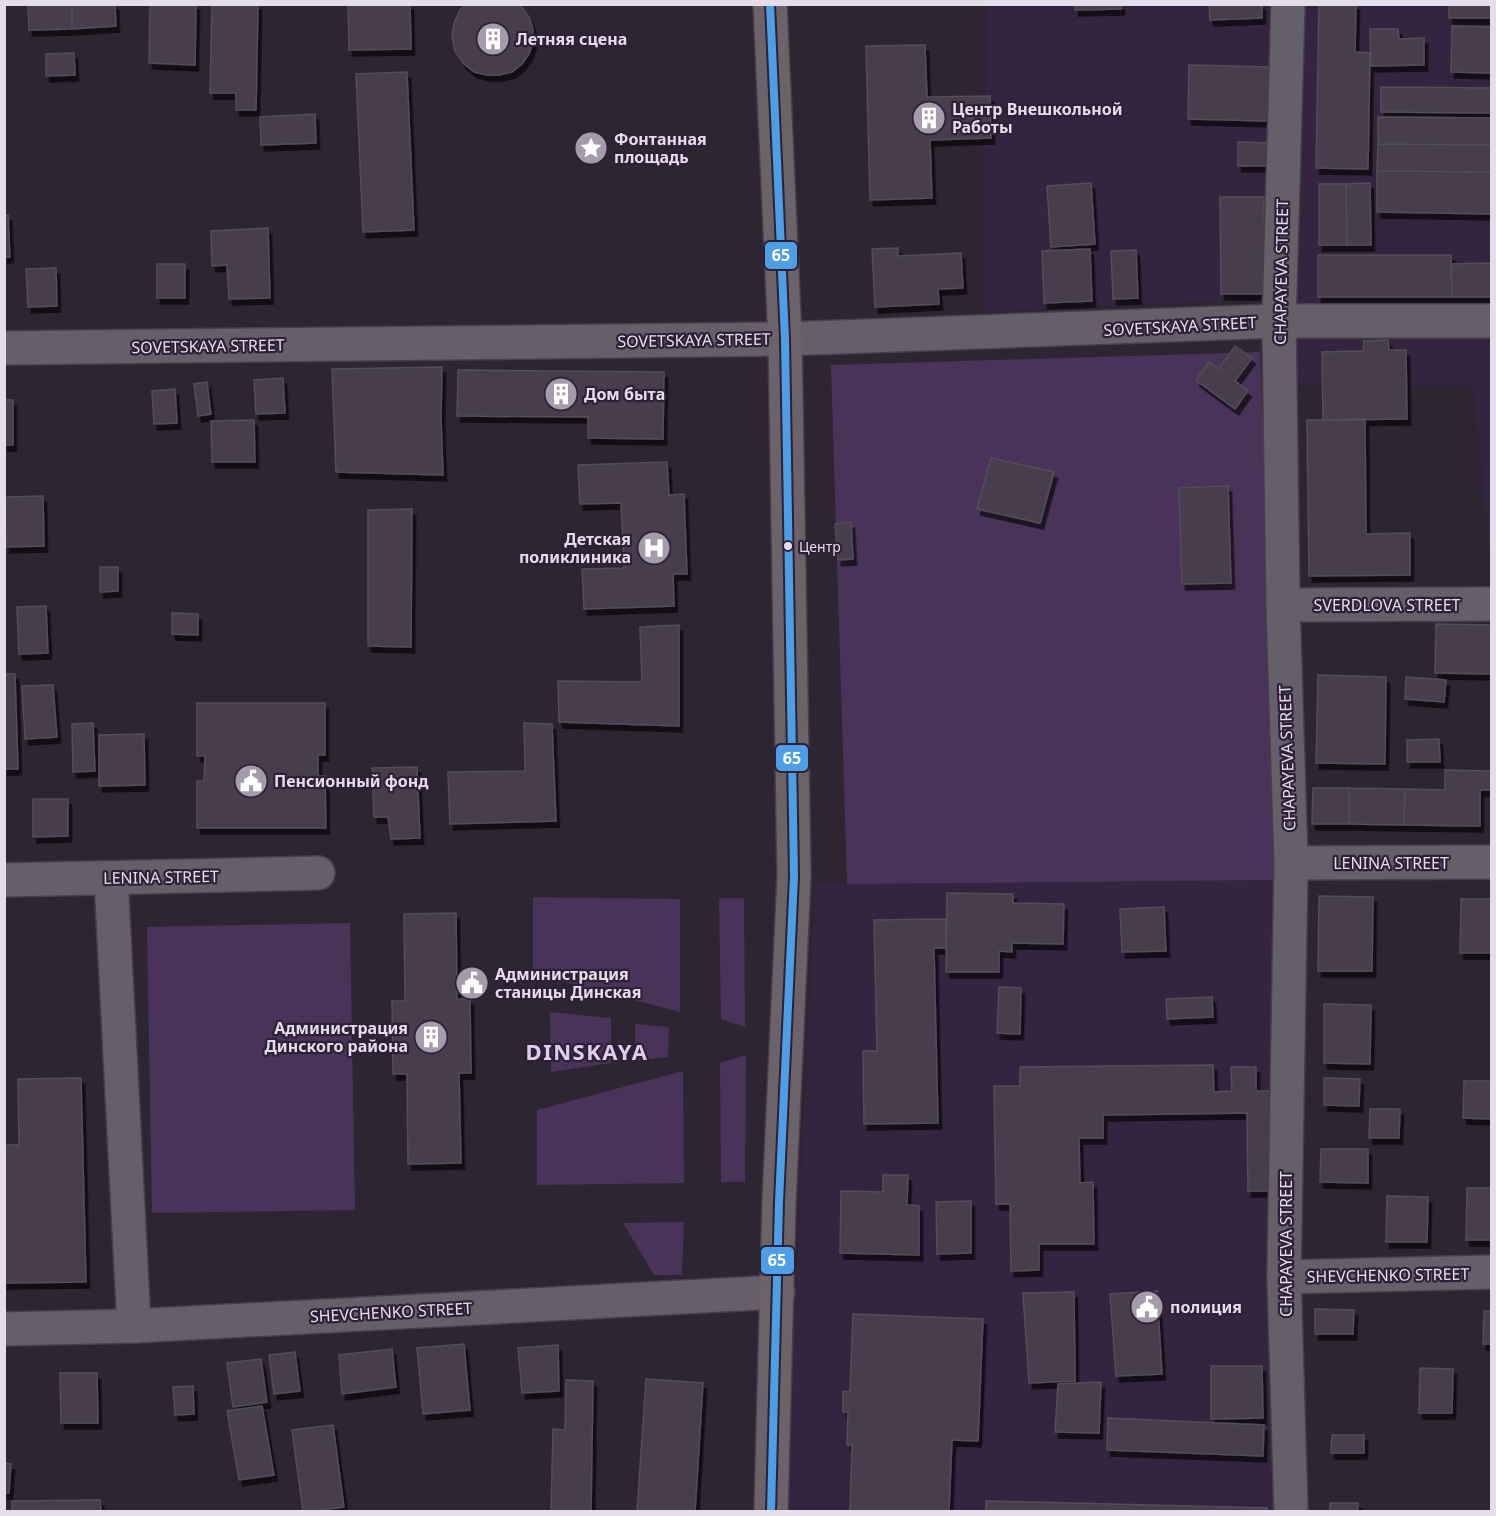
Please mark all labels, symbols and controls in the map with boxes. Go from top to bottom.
building icon: Летняя сцена [475,21,511,57]
place label: Летняя сцена [516,28,627,50]
place label: Центр Внешкольной Работы [952,98,1122,138]
building icon: Центр Внешкольной Работы [911,100,947,136]
place label: Фонтанная площадь [614,128,707,168]
place icon: Фонтанная площадь [573,130,609,166]
street label: CHAPAYEVA STREET [1269,199,1293,345]
line badge: 65 [764,241,798,270]
text: 65 [772,244,790,266]
street label: SOVETSKAYA STREET [1103,311,1257,341]
street label: SOVETSKAYA STREET [617,328,771,352]
street label: SOVETSKAYA STREET [131,334,285,358]
building icon: Дом быта [543,376,579,412]
place label: Дом быта [584,383,665,405]
place label: Детская поликлиника [519,528,631,568]
hospital icon: Детская поликлиника [636,530,672,566]
place label: Центр [799,537,841,556]
marker: Центр [782,540,794,552]
street label: SVERDLOVA STREET [1314,594,1461,616]
street label: CHAPAYEVA STREET [1273,685,1301,831]
line badge: 65 [775,744,809,772]
text: 65 [783,747,801,769]
public building icon: Пенсионный фонд [233,763,269,799]
place label: Пенсионный фонд [274,770,429,792]
street label: LENINA STREET [1333,852,1449,874]
street label: LENINA STREET [103,865,219,889]
place label: Администрация станицы Динская [495,963,641,1003]
public building icon: Администрация станицы Динская [454,965,490,1001]
place label: Администрация Динского района [264,1017,408,1057]
building icon: Администрация Динского района [413,1019,449,1055]
district label: DINSKAYA [526,1036,648,1066]
street label: CHAPAYEVA STREET [1275,1171,1297,1317]
line badge: 65 [760,1246,795,1275]
text: 65 [768,1249,786,1271]
street label: SHEVCHENKO STREET [1307,1263,1470,1287]
public building icon: полиция [1129,1289,1165,1325]
place label: полиция [1170,1296,1242,1318]
street label: SHEVCHENKO STREET [309,1297,473,1327]

